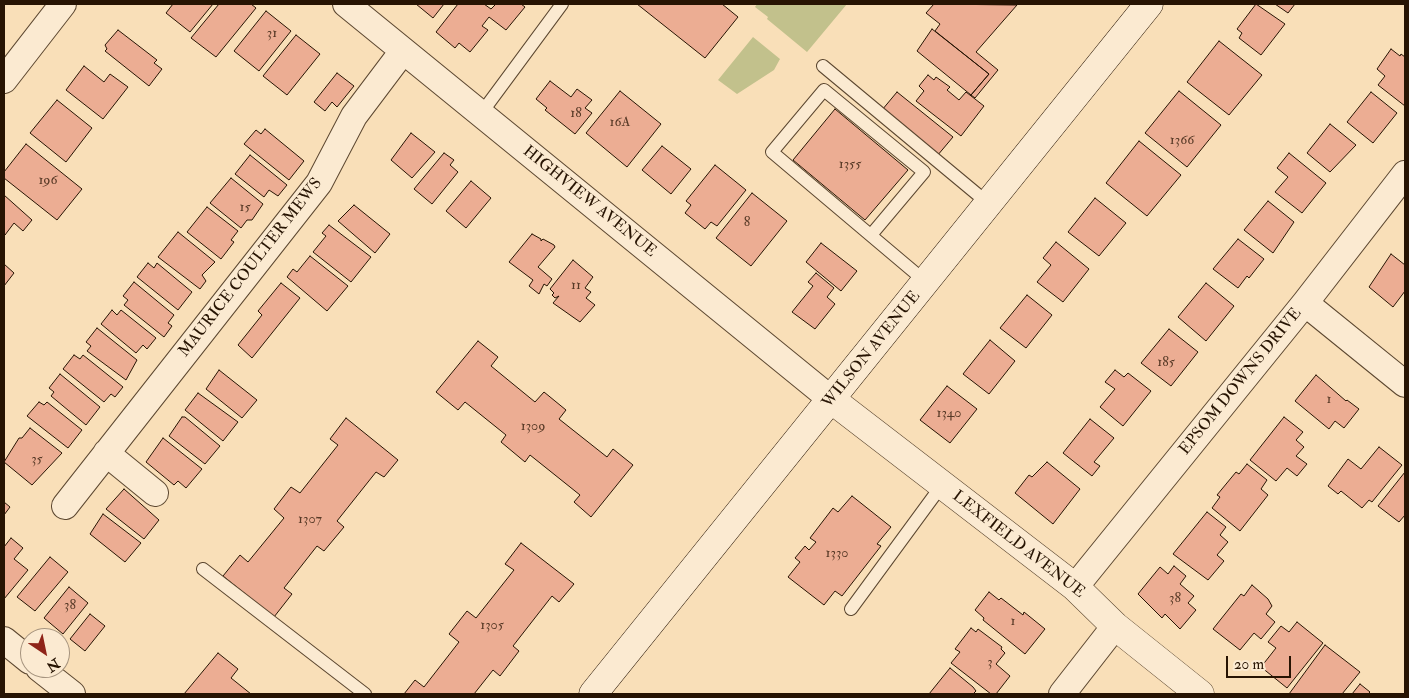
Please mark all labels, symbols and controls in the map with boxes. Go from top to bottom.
house number: 31 [267,26,277,42]
house number: 18 [570,106,582,122]
house number: 16A [610,115,630,131]
house number: 1366 [1170,133,1194,149]
street label: HIGHVIEW AVENUE [518,142,660,262]
house number: 1355 [839,157,861,173]
house number: 196 [38,173,58,189]
street label: MAURICE COULTER MEWS [175,175,327,361]
house number: 15 [239,200,251,216]
house number: 8 [744,215,750,231]
house number: 11 [571,278,581,294]
street label: WILSON AVENUE [819,288,925,412]
street label: EPSOM DOWNS DRIVE [1176,305,1306,459]
house number: 185 [1157,355,1175,371]
house number: 1 [1327,392,1331,408]
house number: 1340 [936,406,962,422]
house number: 1309 [521,419,545,435]
house number: 35 [31,452,43,468]
street label: LEXFIELD AVENUE [948,487,1088,603]
house number: 1307 [298,512,322,528]
house number: 1330 [826,546,848,562]
house number: 38 [1169,591,1181,607]
house number: 38 [64,598,76,614]
house number: 1 [1011,614,1015,630]
house number: 1305 [480,618,504,634]
north arrow [20,628,70,678]
scale bar [1229,646,1294,678]
text: N [43,654,63,676]
house number: 3 [987,655,993,671]
text: 20 m [1234,655,1264,674]

